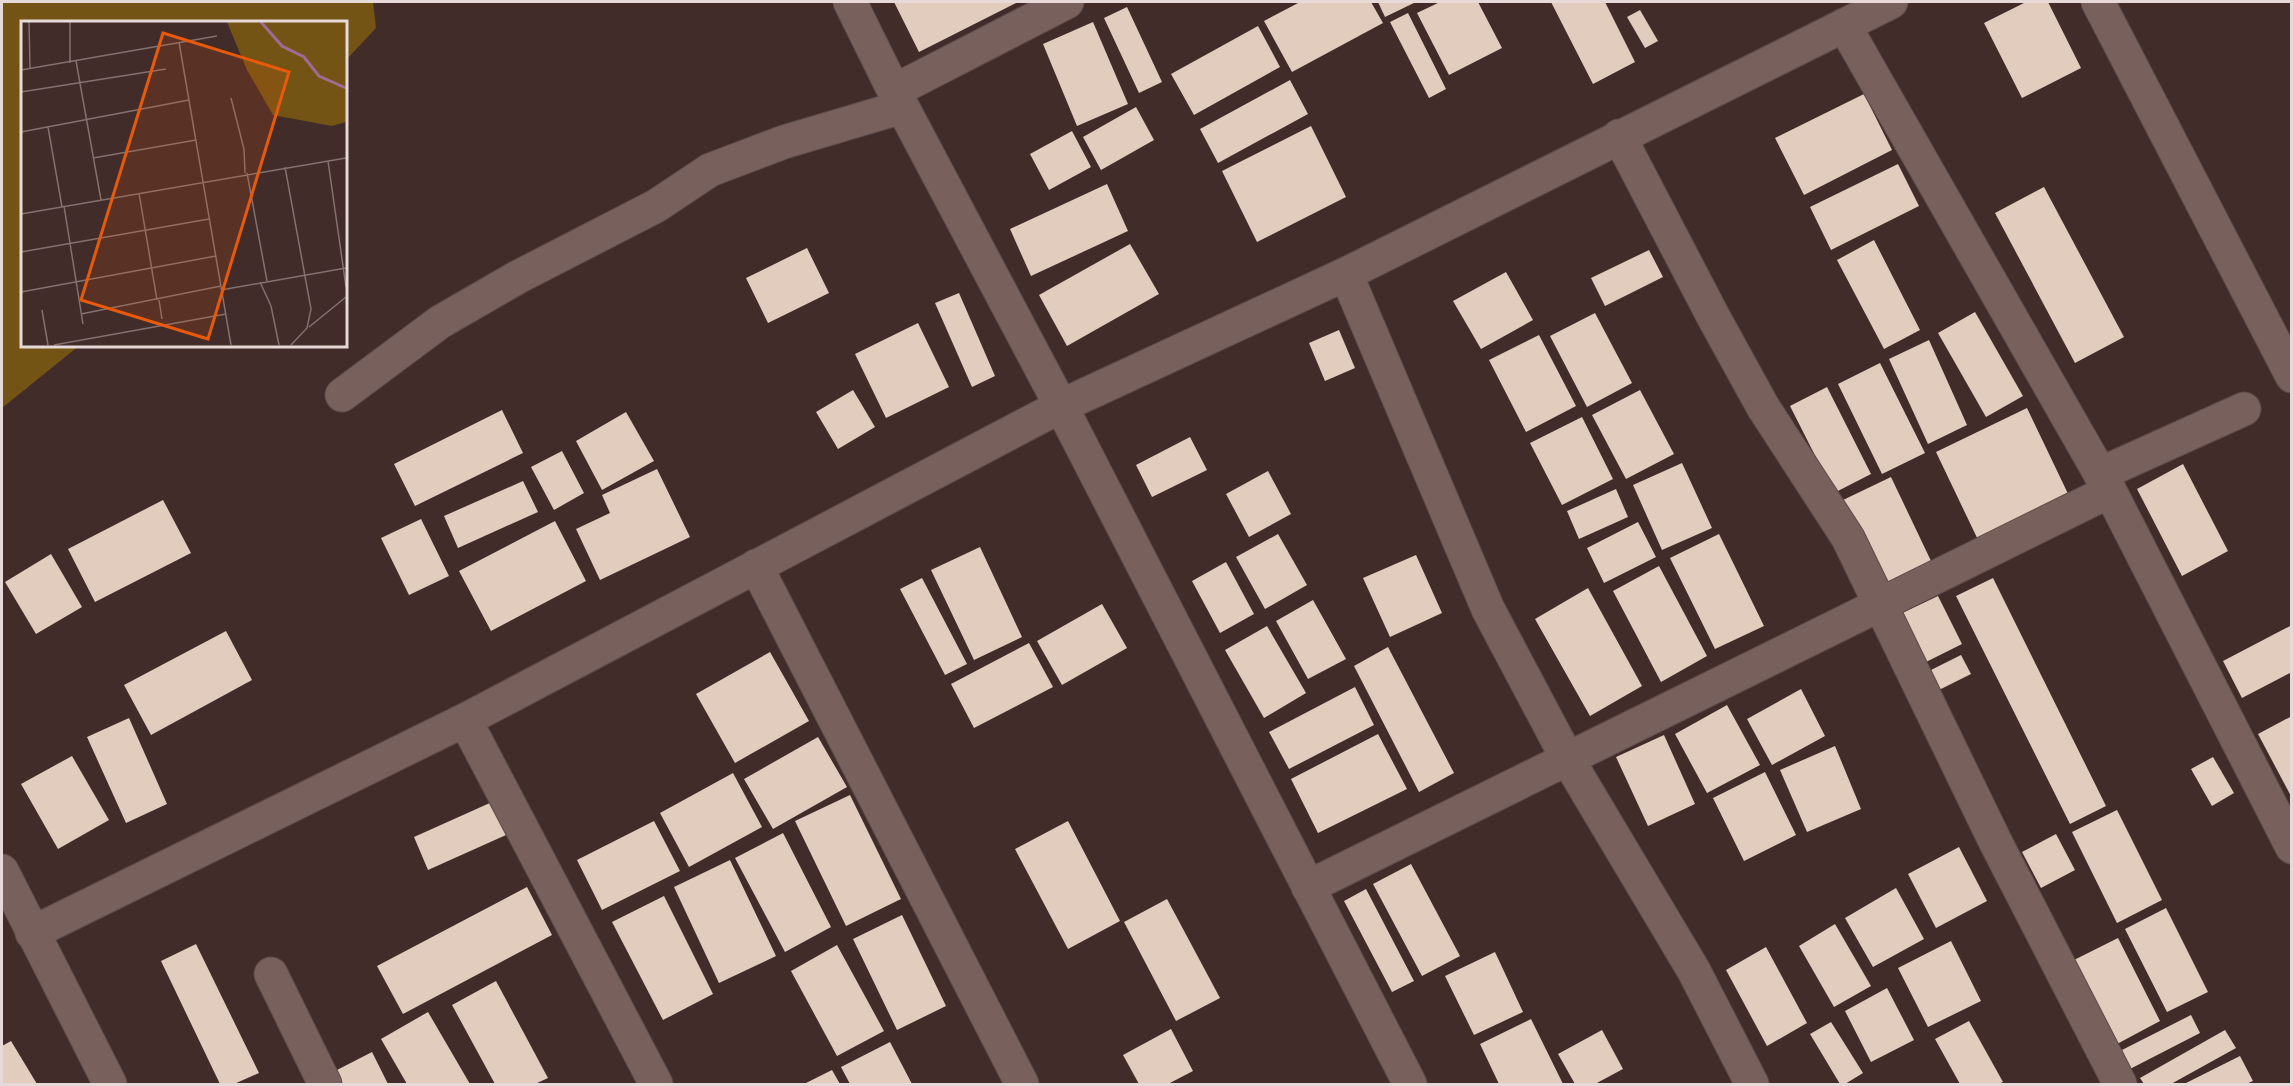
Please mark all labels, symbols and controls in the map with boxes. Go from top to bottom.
inset map [21,21,346,346]

